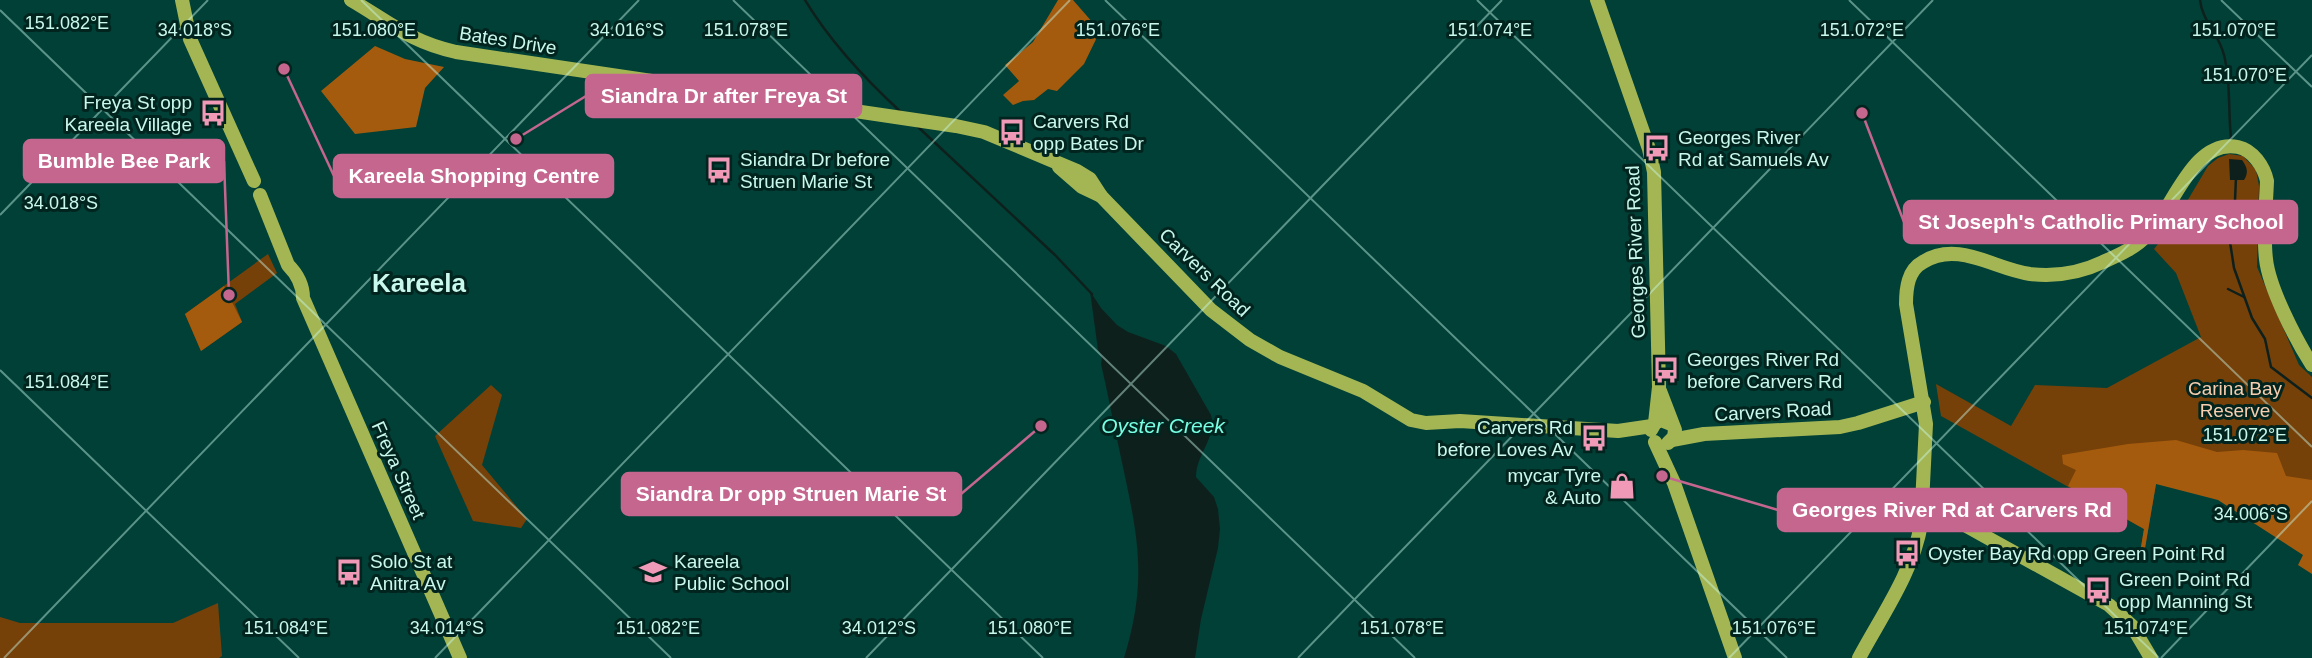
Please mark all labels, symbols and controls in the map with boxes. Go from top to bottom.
text: 151.082°E [25,13,109,33]
text: 34.018°S [158,20,232,40]
text: 151.080°E [332,20,416,40]
text: 34.016°S [590,20,664,40]
text: 151.078°E [704,20,788,40]
text: 151.076°E [1076,20,1160,40]
text: 151.074°E [1448,20,1532,40]
text: 151.072°E [1820,20,1904,40]
text: 151.070°E [2192,20,2276,40]
street label: Bates Drive [458,22,558,59]
text: 151.070°E [2203,65,2287,85]
callout: Siandra Dr after Freya St [586,75,861,117]
text: Siandra Dr after Freya St [601,84,847,107]
place label: Freya St opp Kareela Village [65,92,192,135]
bus stop icon: Freya St opp Kareela Village [198,98,228,128]
place label: Carvers Rd opp Bates Dr [1033,111,1145,154]
bus stop icon: Carvers Rd opp Bates Dr [997,117,1027,147]
place label: Georges River Rd at Samuels Av [1678,127,1829,170]
bus stop icon: Georges River Rd at Samuels Av [1642,133,1672,163]
callout: Bumble Bee Park [24,140,224,182]
text: Bumble Bee Park [38,149,211,172]
place label: Siandra Dr before Struen Marie St [740,149,890,192]
callout: Kareela Shopping Centre [334,155,613,197]
bus stop icon: Siandra Dr before Struen Marie St [704,155,734,185]
text: Kareela Shopping Centre [349,164,599,187]
street label: Georges River Road [1622,165,1649,339]
text: 34.018°S [24,193,98,213]
callout: St Joseph's Catholic Primary School [1904,201,2297,243]
text: St Joseph's Catholic Primary School [1918,210,2284,233]
street label: Carvers Road [1155,224,1254,321]
district label: Kareela [372,268,467,298]
place label: Georges River Rd before Carvers Rd [1687,349,1842,392]
bus stop icon: Georges River Rd before Carvers Rd [1651,355,1681,385]
text: 151.084°E [25,372,109,392]
park label: Carina Bay Reserve [2188,378,2282,421]
street label: Carvers Road [1714,398,1832,425]
water label: Oyster Creek [1101,414,1226,437]
place label: Carvers Rd before Loves Av [1437,417,1573,460]
street label: Freya Street [368,418,430,523]
bus stop icon: Carvers Rd before Loves Av [1579,423,1609,453]
text: 151.072°E [2203,425,2287,445]
place label: mycar Tyre & Auto [1507,465,1601,508]
shop icon: mycar Tyre & Auto [1607,471,1637,501]
callout: Siandra Dr opp Struen Marie St [622,473,961,515]
text: Siandra Dr opp Struen Marie St [636,482,946,505]
callout: Georges River Rd at Carvers Rd [1778,489,2126,531]
text: Georges River Rd at Carvers Rd [1792,498,2112,521]
text: 34.006°S [2214,504,2288,524]
bus stop icon: Oyster Bay Rd opp Green Point Rd [1892,538,1922,568]
place label: Oyster Bay Rd opp Green Point Rd [1928,543,2225,564]
place label: Solo St at Anitra Av [370,551,453,594]
place label: Kareela Public School [674,551,789,594]
bus stop icon: Solo St at Anitra Av [334,557,364,587]
school or university icon: Kareela Public School [638,557,668,587]
place label: Green Point Rd opp Manning St [2119,569,2253,612]
bus stop icon: Green Point Rd opp Manning St [2083,575,2113,605]
text: 151.084°E [244,618,328,638]
text: 34.014°S [410,618,484,638]
text: 151.082°E [616,618,700,638]
text: 34.012°S [842,618,916,638]
text: 151.080°E [988,618,1072,638]
text: 151.078°E [1360,618,1444,638]
text: 151.076°E [1732,618,1816,638]
text: 151.074°E [2104,618,2188,638]

